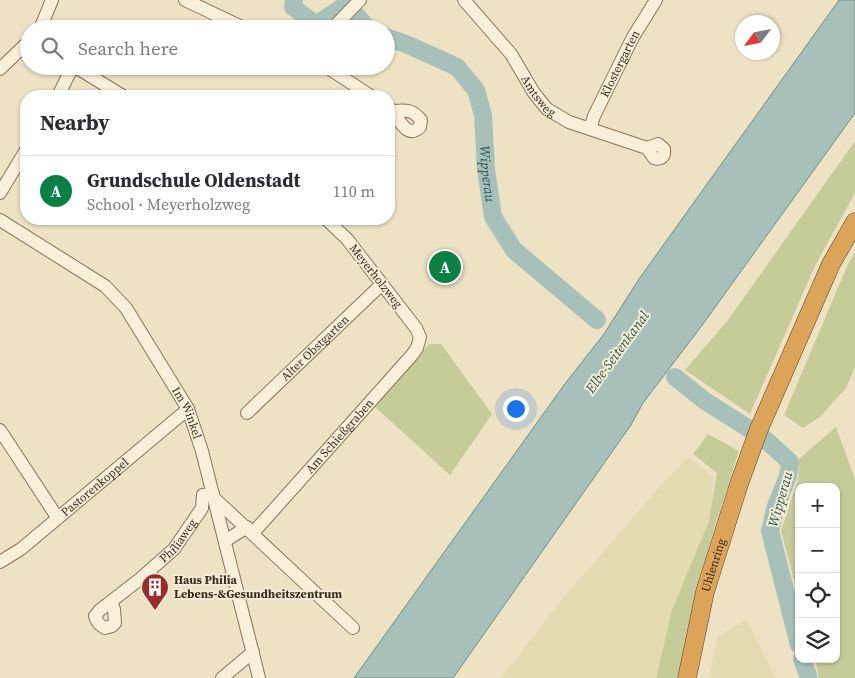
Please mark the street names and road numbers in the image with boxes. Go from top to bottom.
street label: Klostergarten [597,27,643,100]
street label: Amtsweg [517,72,559,121]
street label: Meyerholzweg [346,241,406,311]
street label: Alter Obstgarten [277,312,353,384]
street label: Im Winkel [168,384,206,441]
street label: Am Schießgraben [302,395,377,477]
street label: Pastorenkoppel [58,454,132,520]
street label: Philiaweg [156,516,200,566]
street label: Uhlenring [698,536,729,594]

